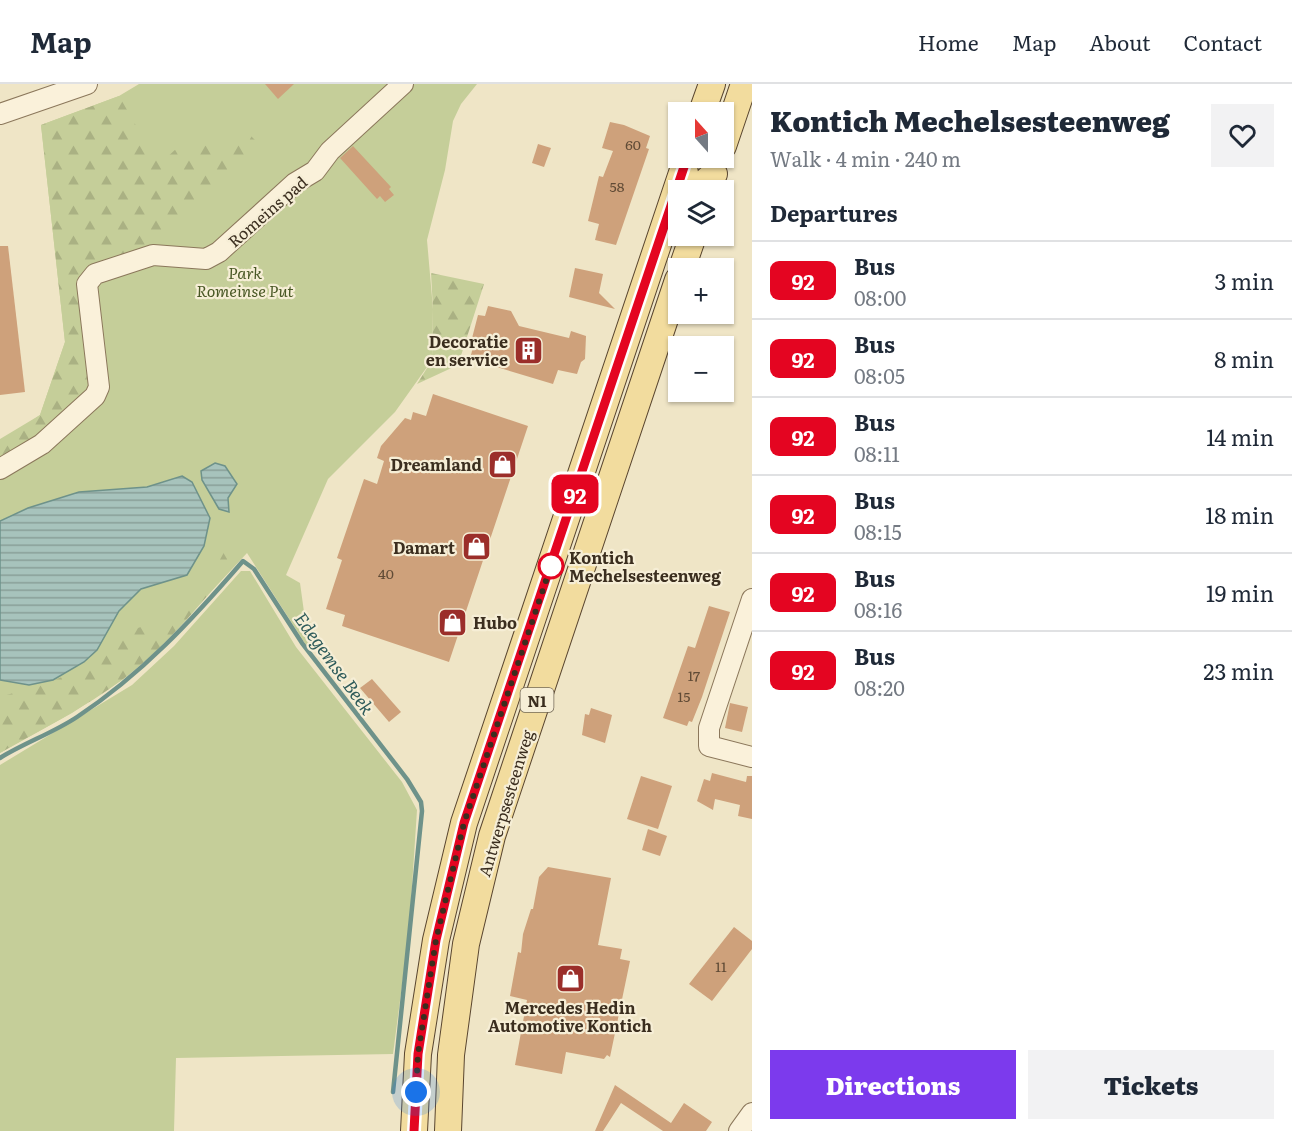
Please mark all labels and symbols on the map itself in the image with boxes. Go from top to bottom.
north arrow [668,102,734,168]
house number: 60 [625,134,641,154]
street label: Romeins pad [222,170,312,252]
house number: 58 [610,176,625,196]
park label: Park Romeinse Put [196,260,294,302]
place label: Decoratie en service [426,329,508,371]
building icon: Decoratie en service [513,334,545,366]
shop icon: Dreamland [487,448,519,480]
place label: Dreamland [391,452,482,476]
line badge: 92 [548,474,602,514]
shop icon: Damart [460,531,492,563]
place label: Damart [393,535,455,559]
place label: Kontich Mechelsesteenweg [569,545,721,587]
marker: Kontich Mechelsesteenweg [538,553,564,579]
house number: 40 [378,563,394,583]
water label: Edegemse Beek [289,606,381,720]
shop icon: Hubo [436,606,468,638]
place label: Hubo [473,610,517,634]
house number: 17 [688,665,700,685]
house number: 15 [678,686,690,706]
road number: N1 [520,688,554,712]
street label: Antwerpsesteenweg [471,727,539,879]
house number: 11 [715,956,727,976]
shop icon: Mercedes Hedin Automotive Kontich [554,963,586,995]
place label: Mercedes Hedin Automotive Kontich [488,995,652,1037]
your location [401,1077,431,1107]

